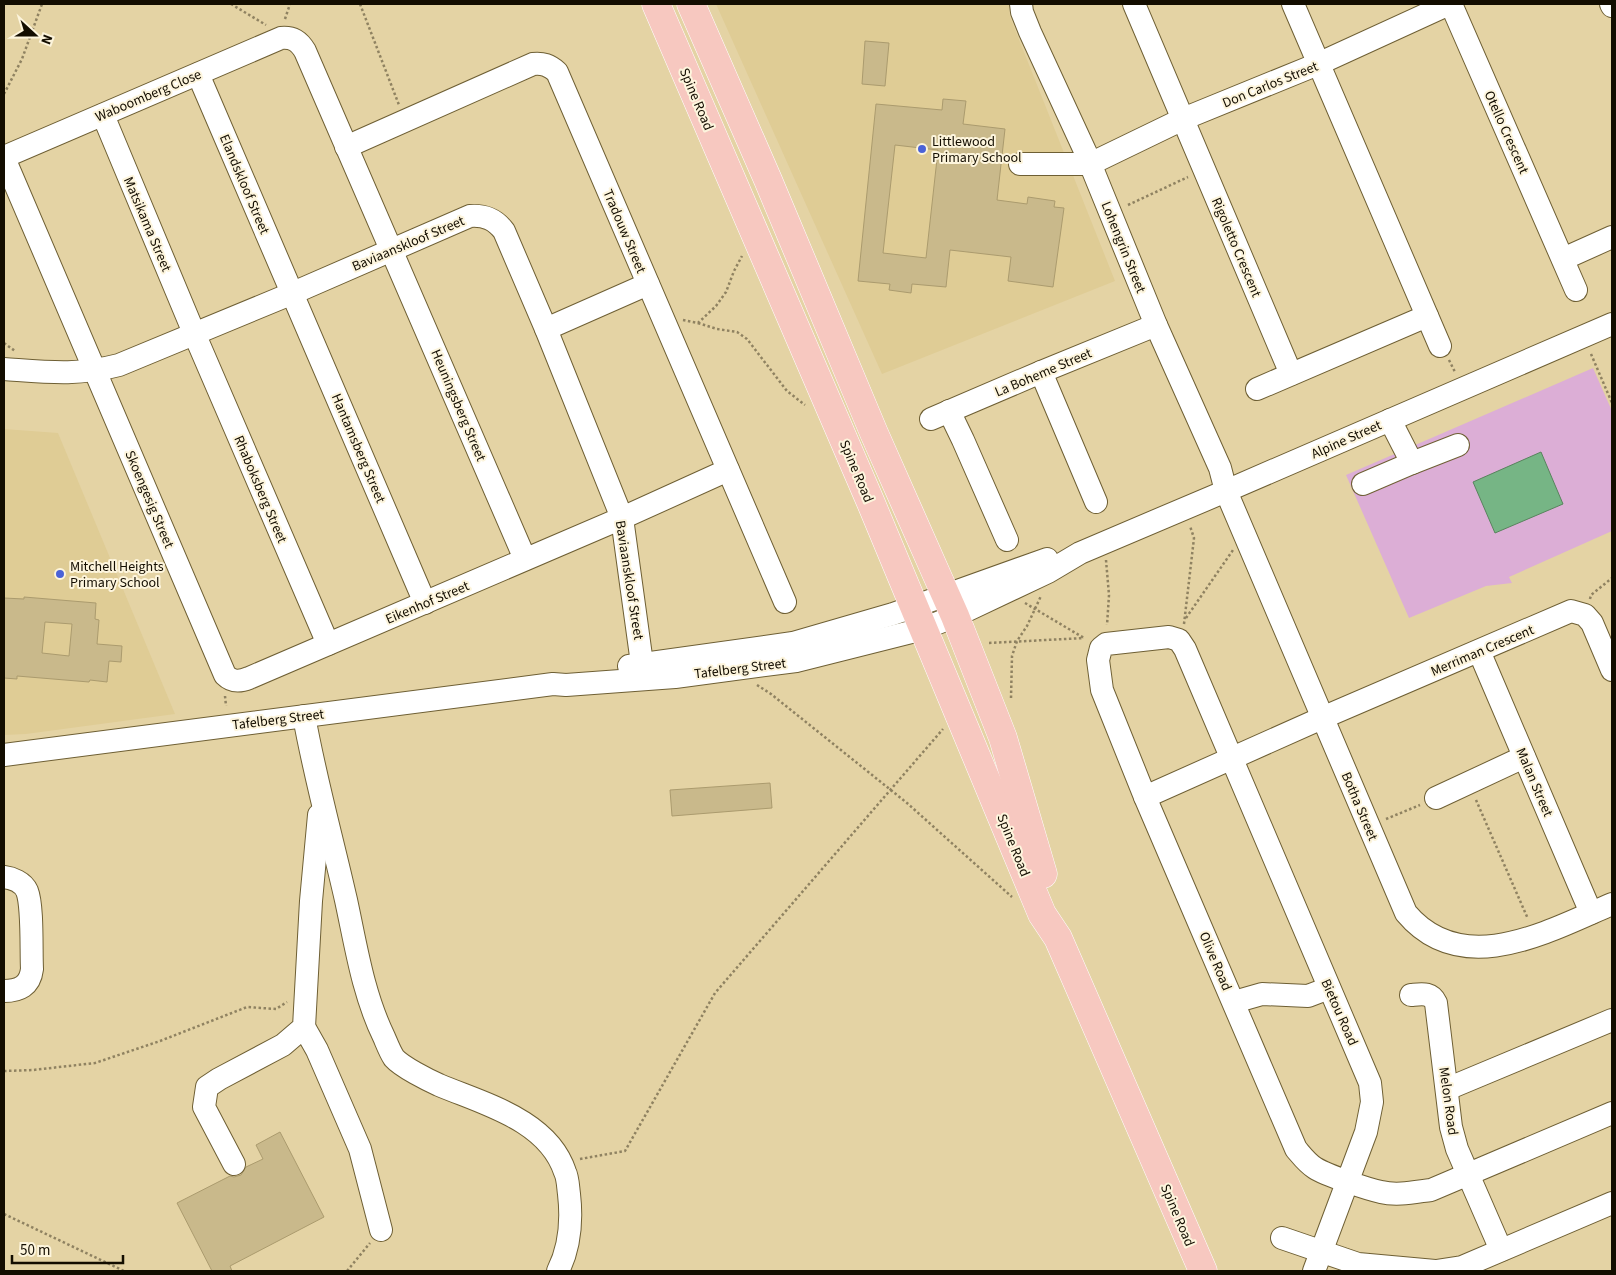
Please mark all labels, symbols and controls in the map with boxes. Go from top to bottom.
north arrow [10,10,60,60]
text: N [35,31,57,47]
street label: Don Carlos Street [1220,57,1321,113]
street label: Waboomberg Close [92,65,205,127]
street label: Spine Road [674,65,718,134]
street label: Otello Crescent [1479,88,1533,177]
street label: Elandskloof Street [214,131,274,238]
place label: Littlewood Primary School [932,132,1022,168]
marker: Littlewood Primary School [916,143,928,155]
street label: Matsikama Street [118,174,176,275]
street label: Tradouw Street [597,186,651,277]
street label: Rigoletto Crescent [1206,194,1266,301]
street label: Lohengrin Street [1096,199,1151,296]
street label: Baviaanskloof Street [349,211,468,277]
street label: La Boheme Street [992,343,1095,402]
street label: Heuningsberg Street [425,346,491,465]
street label: Hantamsberg Street [326,391,390,506]
street label: Alpine Street [1308,415,1385,464]
street label: Rhaboksberg Street [228,433,292,547]
street label: Spine Road [834,437,878,506]
street label: Skoengesig Street [119,447,179,552]
street label: Baviaanskloof Street [610,519,648,641]
place label: Mitchell Heights Primary School [70,557,164,593]
marker: Mitchell Heights Primary School [54,568,66,580]
street label: Eikenhof Street [382,576,473,630]
street label: Merriman Crescent [1428,620,1537,682]
street label: Tafelberg Street [693,653,787,685]
street label: Tafelberg Street [231,704,325,736]
street label: Malan Street [1511,745,1558,820]
street label: Botha Street [1336,769,1383,844]
street label: Spine Road [991,811,1035,880]
street label: Olive Road [1194,929,1237,994]
street label: Bietou Road [1315,976,1363,1049]
street label: Melon Road [1433,1066,1463,1137]
street label: Spine Road [1155,1181,1199,1250]
scale bar [12,1232,124,1264]
text: 50 m [20,1240,50,1261]

